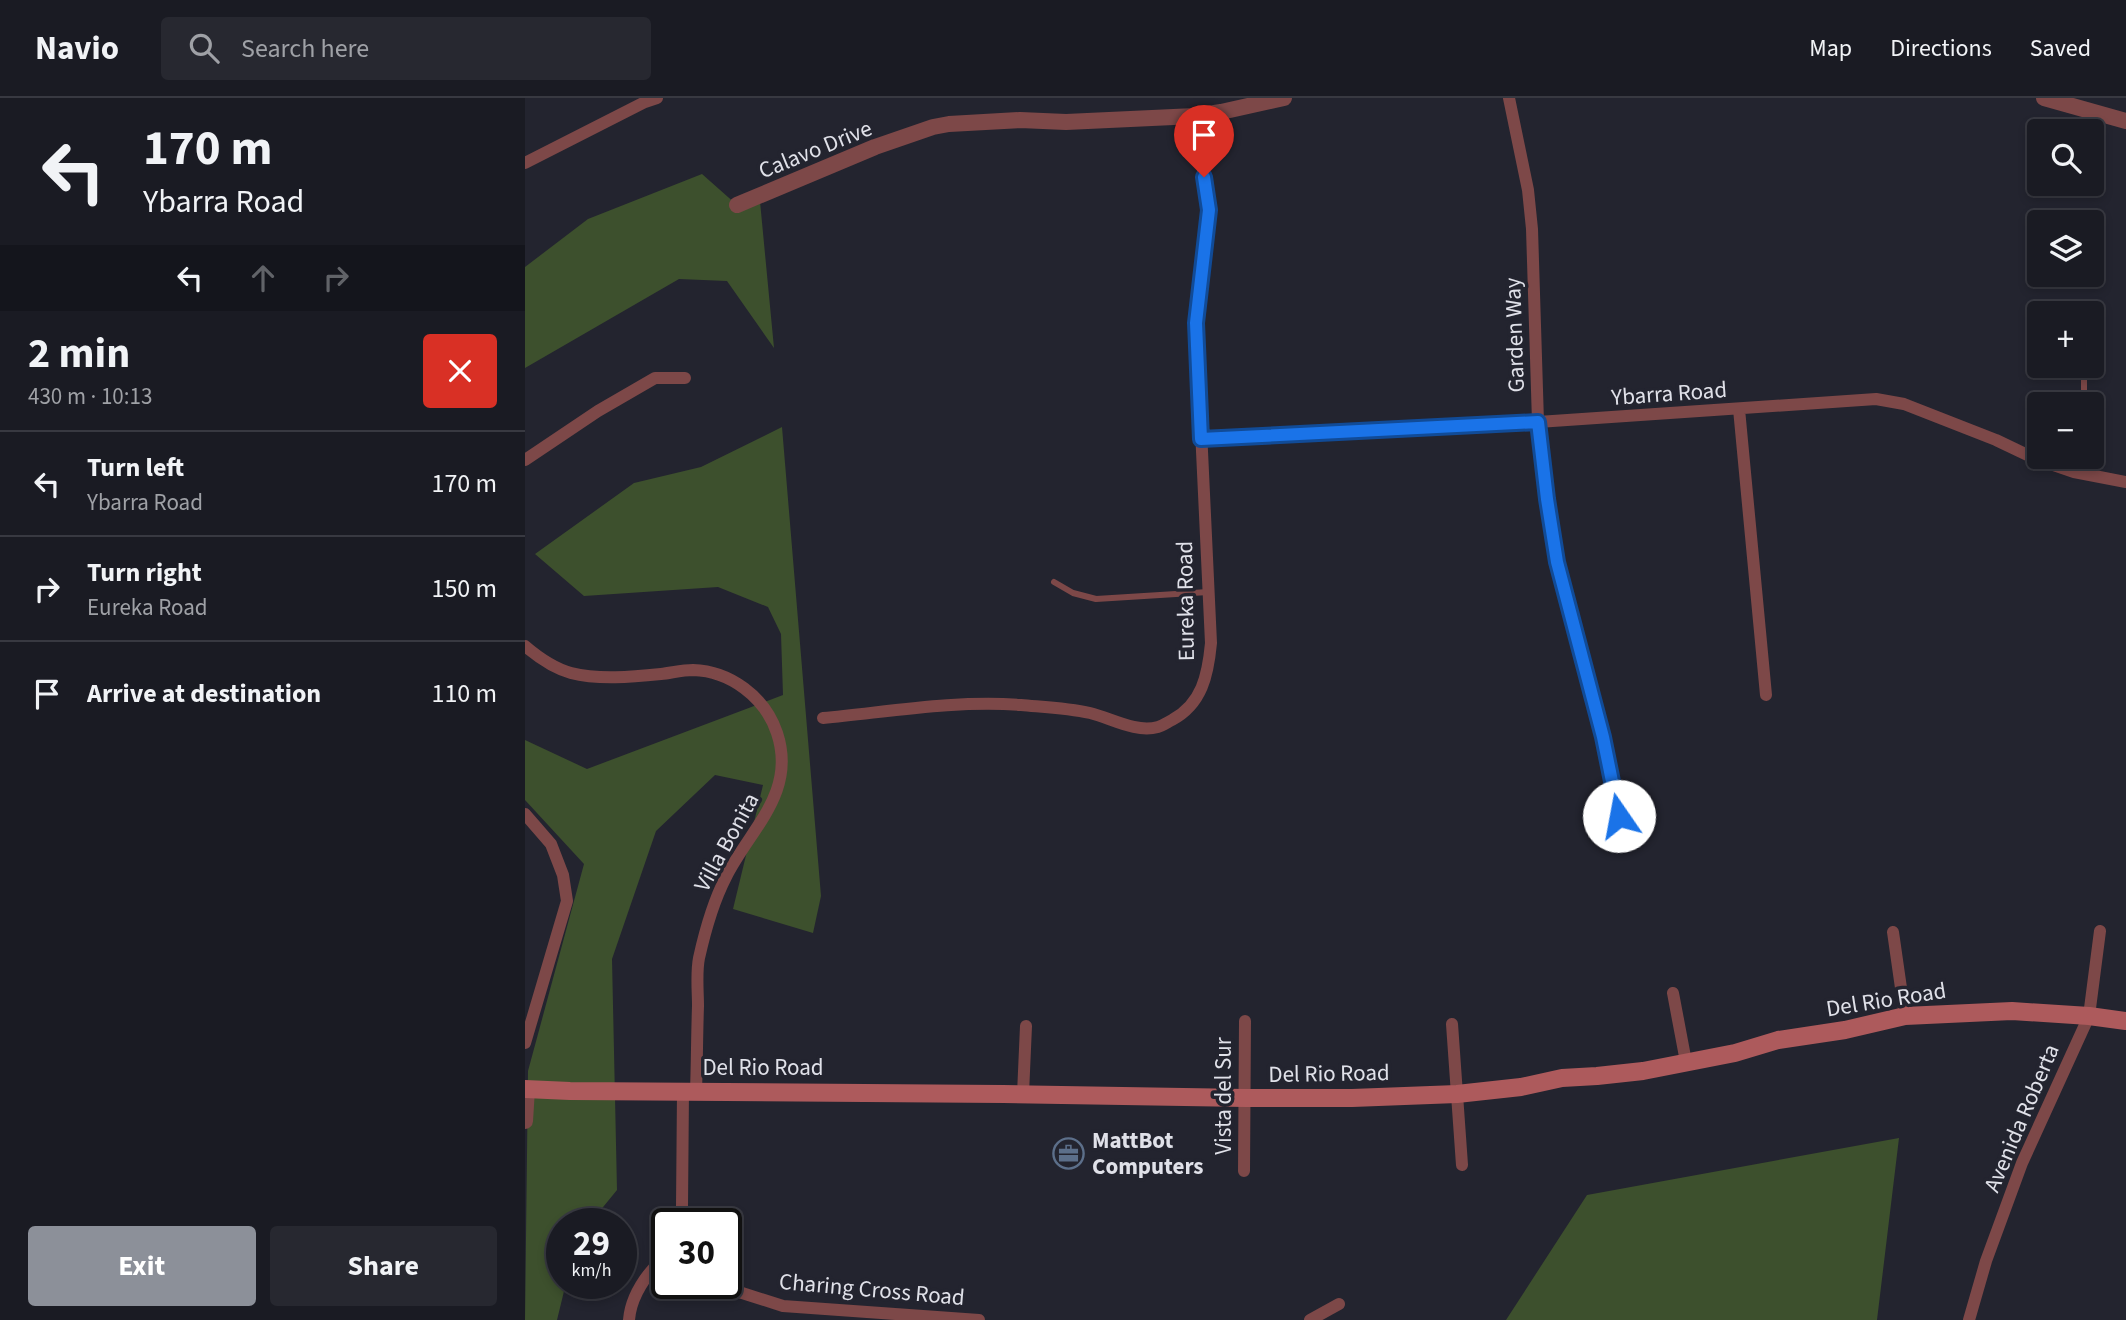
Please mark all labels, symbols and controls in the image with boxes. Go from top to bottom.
search box [161,17,651,80]
text: Navio [35,25,119,72]
icon: search [185,29,223,67]
text: Search here [241,30,369,67]
text: Map [1809,31,1852,66]
text: Directions [1890,31,1992,66]
text: Saved [2030,31,2091,66]
pin [1174,105,1234,177]
street label: Calavo Drive [753,112,877,187]
text: 170 m [143,114,272,184]
icon: arrive [1185,116,1223,154]
map controls [2027,119,2104,469]
button: search [2027,119,2104,196]
icon: left [28,126,119,217]
text: Ybarra Road [143,179,304,225]
button: layers [2027,210,2104,287]
icon: left [171,259,209,297]
icon: ahead [244,259,282,297]
icon: right [317,259,355,297]
street label: Garden Way [1496,277,1533,393]
button: + [2027,301,2104,378]
text: 2 min [28,324,130,384]
button: close [423,334,497,408]
street label: Ybarra Road [1609,373,1728,414]
text: 430 m · 10:13 [28,380,152,413]
button: − [2027,392,2104,469]
text: Turn left [87,449,184,486]
icon: left [28,465,66,503]
text: 170 m [431,465,497,502]
text: Ybarra Road [87,486,203,519]
street label: Eureka Road [1168,540,1203,662]
text: Turn right [87,554,202,591]
icon: right [28,570,66,608]
text: 150 m [431,570,497,607]
text: Eureka Road [87,591,208,624]
icon: arrive [28,675,66,713]
text: Arrive at destination [87,675,321,712]
text: 110 m [431,675,497,712]
position arrow [1582,779,1656,853]
street label: Villa Bonita [686,787,767,898]
street label: Del Rio Road [1824,974,1949,1025]
street label: Vista del Sur [1207,1036,1240,1155]
street label: Avenida Roberta [1975,1039,2067,1197]
street label: Del Rio Road [702,1051,824,1084]
street label: Del Rio Road [1268,1056,1390,1091]
place label: MattBot Computers [1092,1124,1204,1183]
office icon: MattBot Computers [1052,1136,1086,1170]
speed limit sign: 30 [651,1208,742,1299]
text: 29 [573,1219,610,1269]
button: Exit [28,1226,256,1306]
button: Share [270,1226,497,1306]
text: km/h [572,1258,611,1283]
street label: Charing Cross Road [778,1265,966,1314]

